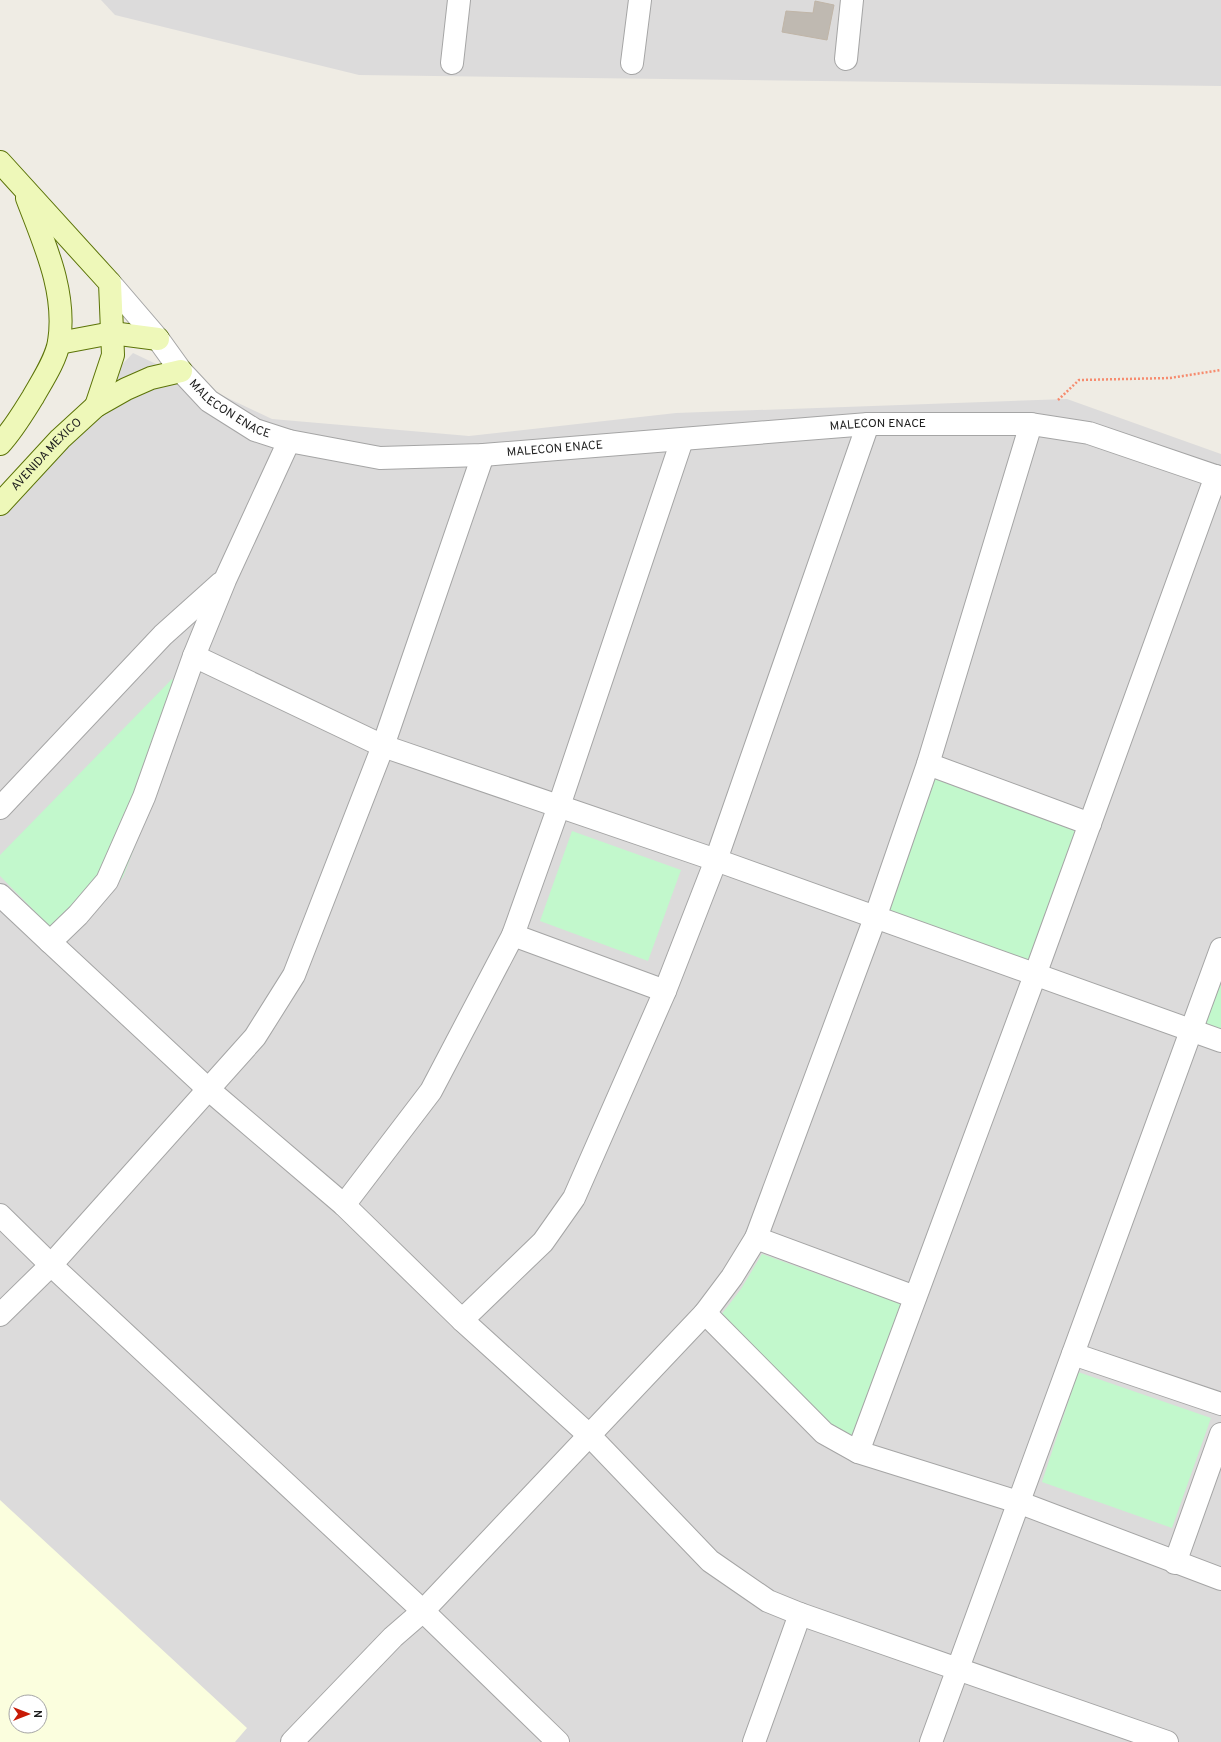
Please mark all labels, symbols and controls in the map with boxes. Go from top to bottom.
street label: MALECON ENACE [185,376,272,442]
street label: AVENIDA MEXICO [8,415,85,495]
street label: MALECON ENACE [829,416,926,435]
street label: MALECON ENACE [506,437,604,461]
north arrow [8,1694,48,1734]
text: N [30,1710,44,1718]

